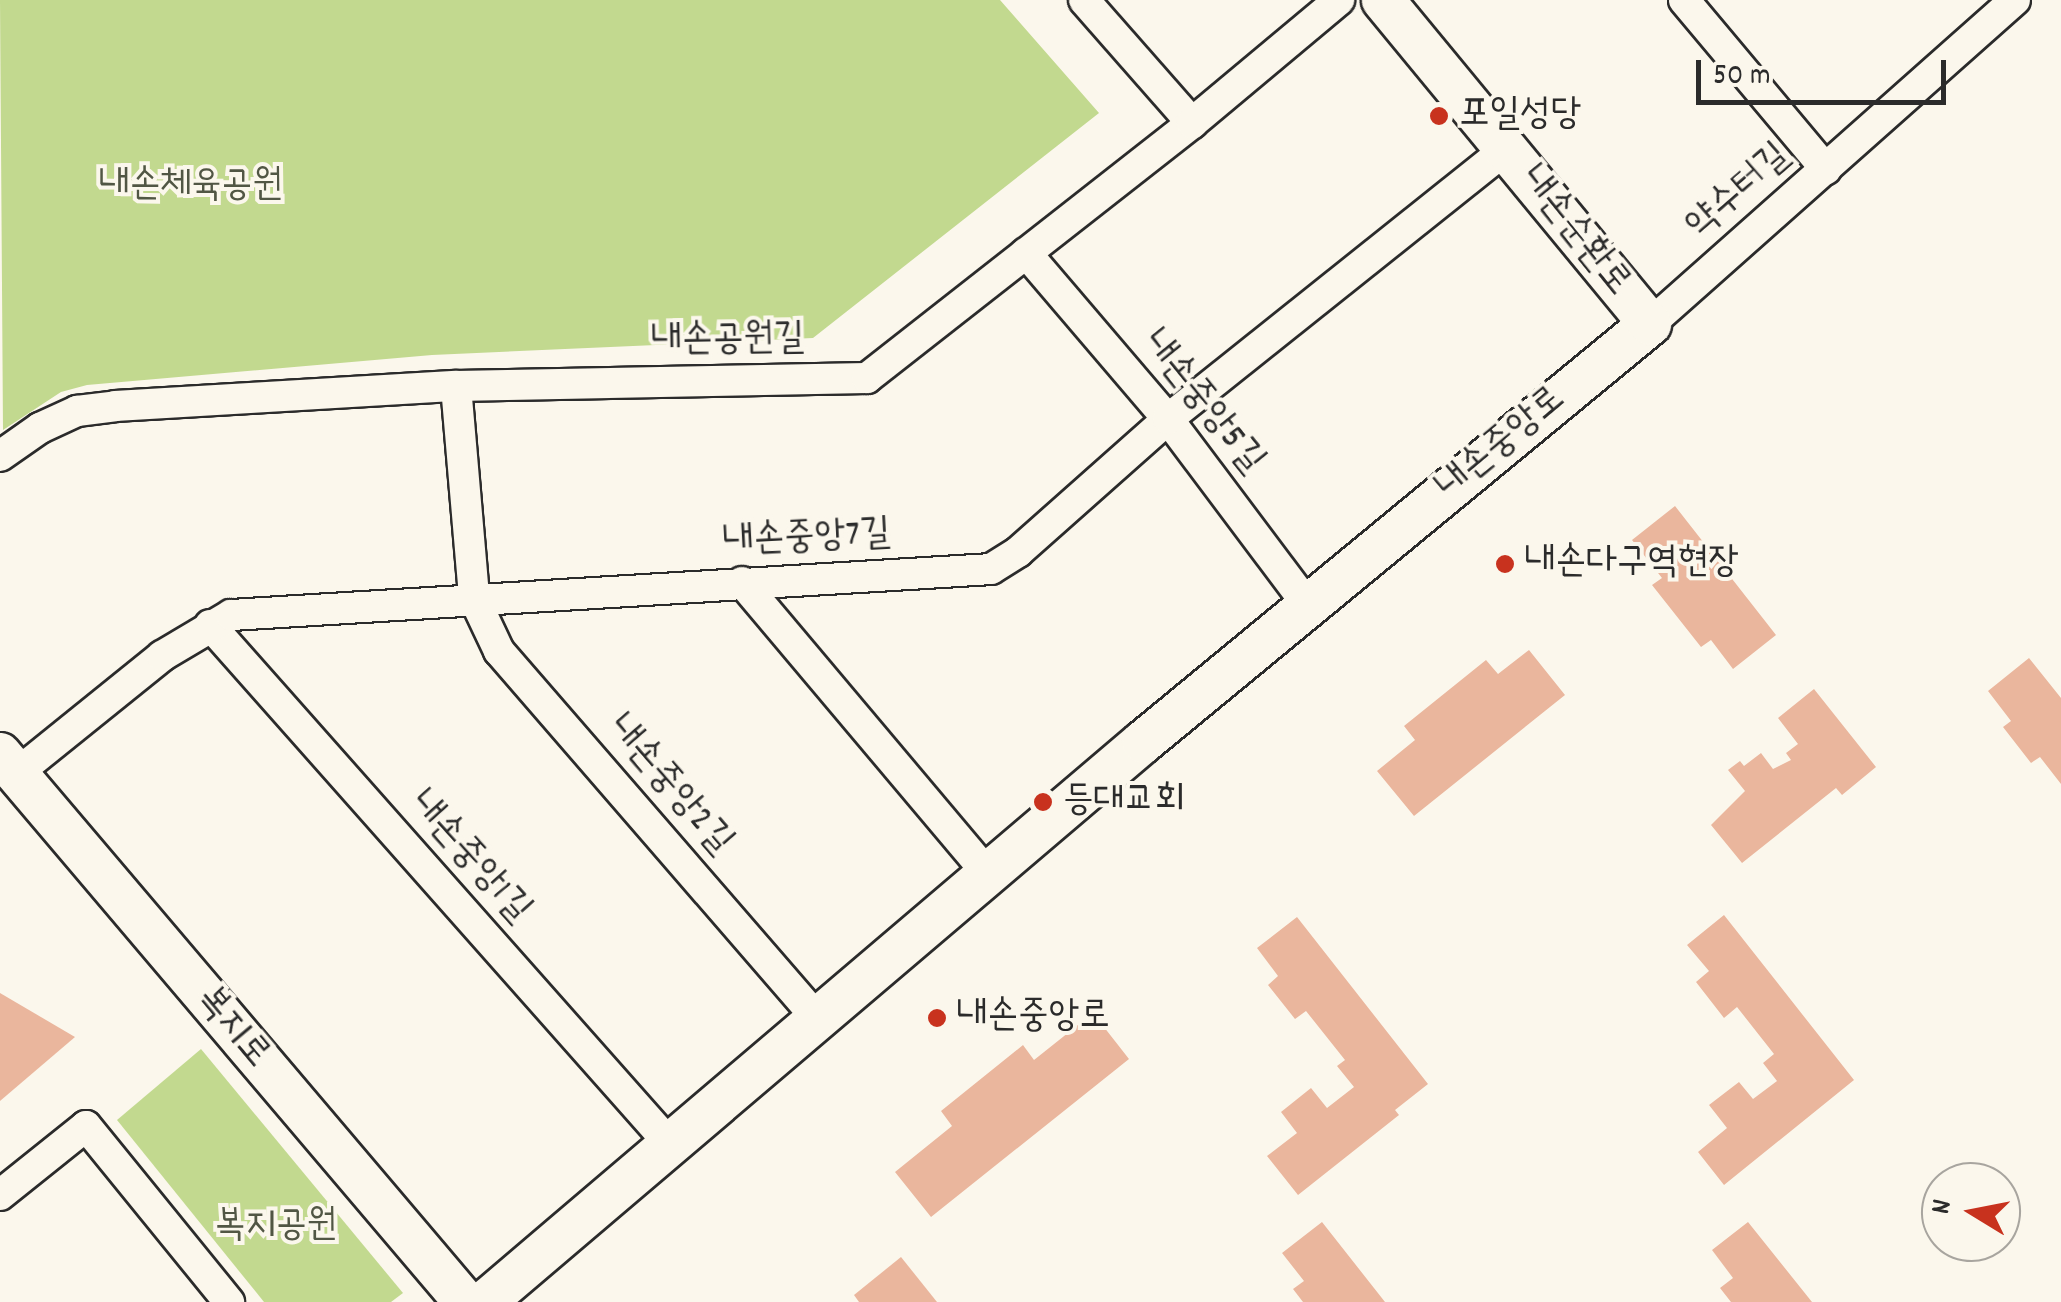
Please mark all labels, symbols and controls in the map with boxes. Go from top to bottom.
scale bar [1701,40,1951,102]
text: 50 m [1713,56,1771,99]
place label: 포일성당 [1459,93,1581,139]
marker: 포일성당 [1428,105,1450,127]
street label: 약수터길 [1678,135,1800,249]
street label: 내손순환로 [1508,158,1640,306]
park label: 내손체육공원 [99,164,283,210]
street label: 내손공원길 [651,317,805,365]
street label: 내손중앙5길 [1131,322,1273,484]
street label: 내손중앙로 [1429,377,1575,511]
street label: 내손중앙7길 [722,512,892,566]
place label: 내손다구역현장 [1525,541,1739,587]
marker: 내손다구역현장 [1494,553,1516,575]
street label: 내손중앙2길 [596,707,742,865]
place label: 등대교회 [1063,779,1185,825]
street label: 내손중앙1길 [398,783,540,933]
marker: 등대교회 [1032,791,1054,813]
street label: 복지로 [185,978,279,1078]
place label: 내손중앙로 [957,995,1110,1041]
marker: 내손중앙로 [926,1007,948,1029]
north arrow [1921,1162,2021,1262]
text: N [1923,1197,1964,1217]
park label: 복지공원 [215,1204,337,1250]

